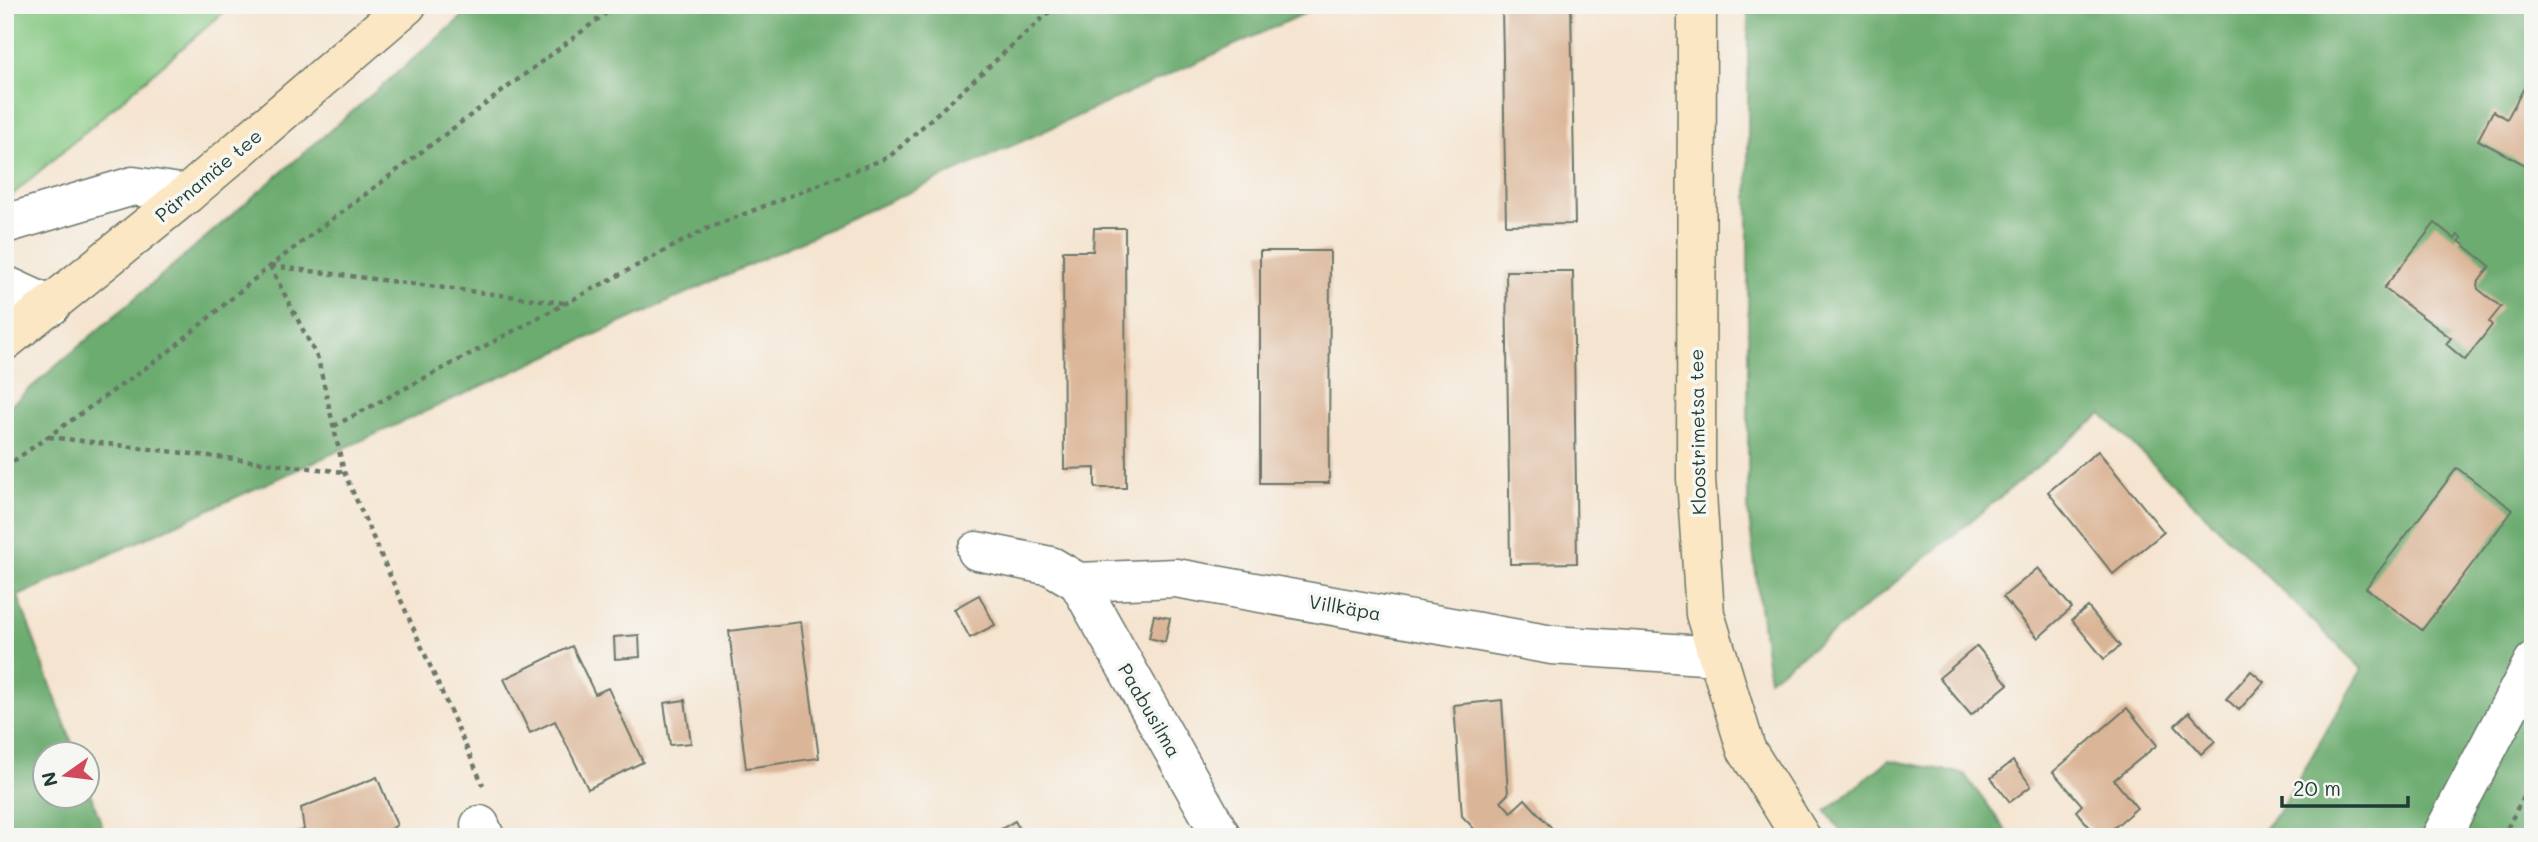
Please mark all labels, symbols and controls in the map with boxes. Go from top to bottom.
street label: Pärnamäe tee [149,123,267,227]
street label: Kloostrimetsa tee [1683,349,1711,515]
street label: Villkäpa [1307,588,1383,626]
street label: Paabusilma [1113,658,1187,762]
north arrow [32,740,102,810]
scale bar [2282,765,2408,809]
text: N [35,769,63,789]
text: 20 m [2293,774,2341,801]

